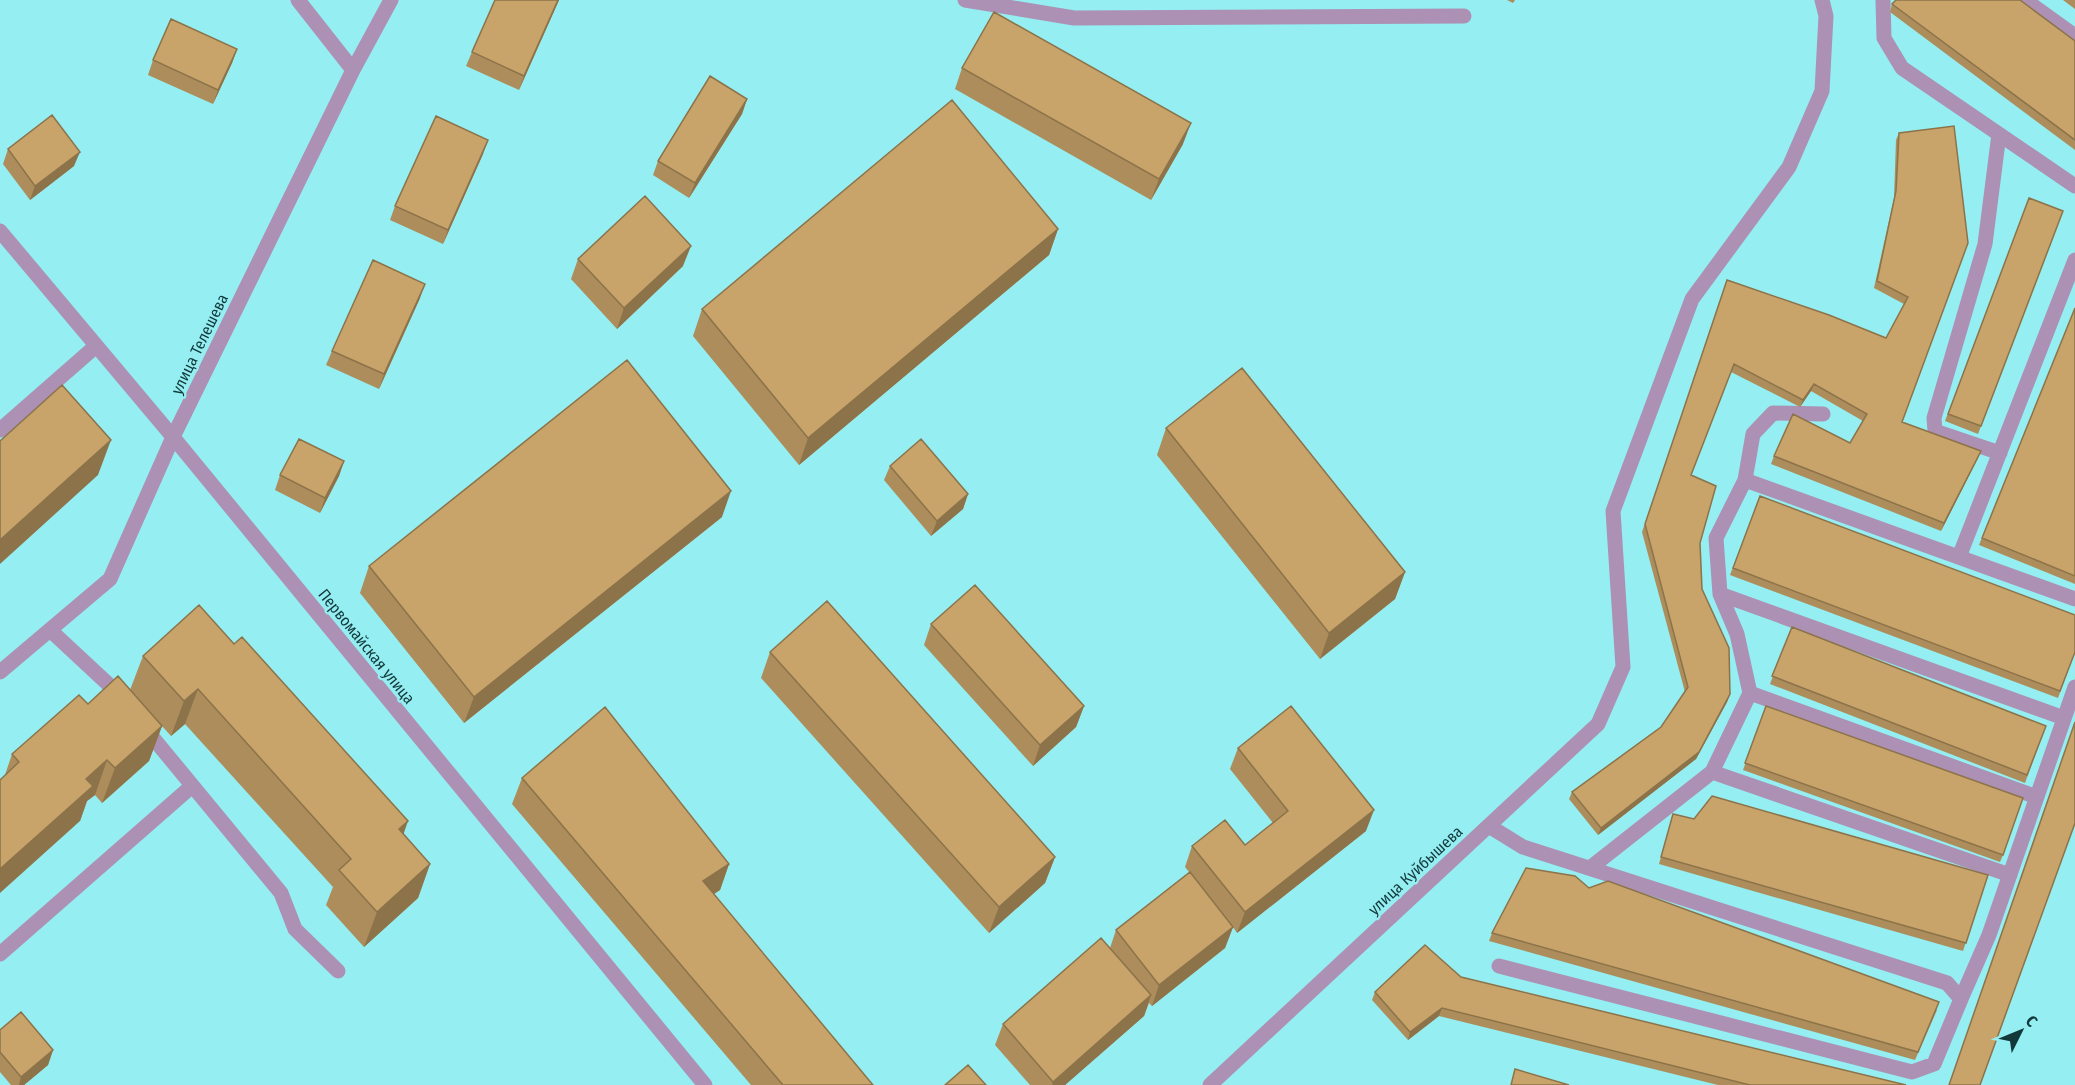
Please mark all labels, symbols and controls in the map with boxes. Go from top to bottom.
street label: улица Телешева [167,291,232,398]
street label: Первомайская улица [314,585,419,708]
street label: улица Куйбышева [1364,822,1467,919]
north arrow [1991,1001,2051,1061]
text: С [2022,1012,2042,1031]

